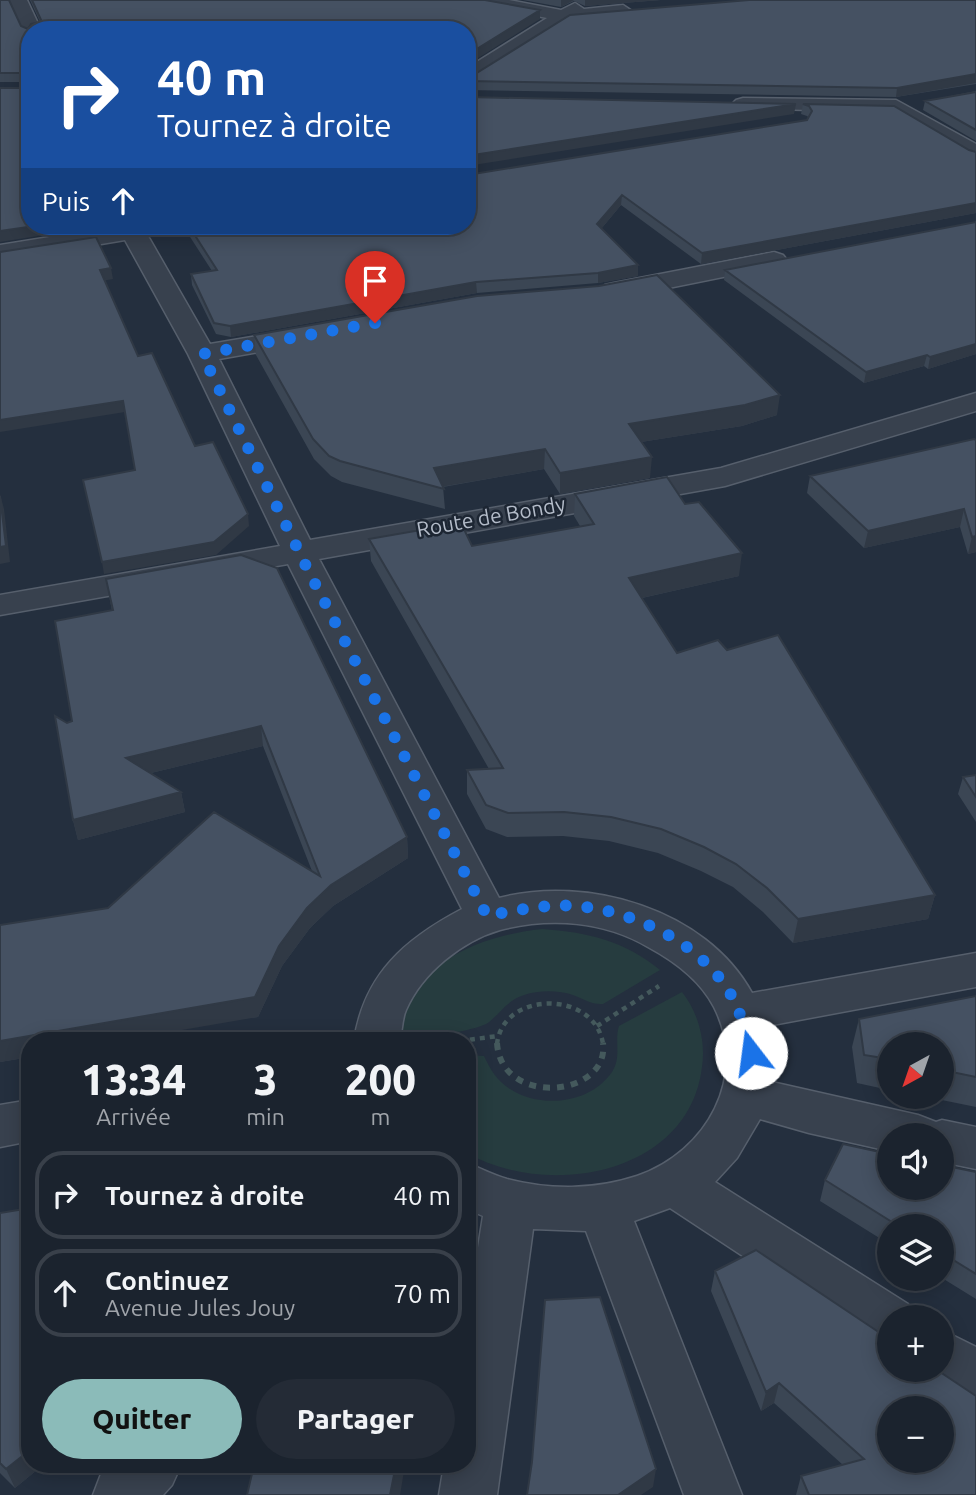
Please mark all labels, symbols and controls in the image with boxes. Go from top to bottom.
icon: right [42,49,133,140]
text: 40 m [157,49,266,104]
text: Tournez à droite [157,107,392,143]
icon: ahead [104,182,142,220]
text: Puis [42,187,90,216]
pin [345,251,405,323]
icon: arrive [356,262,394,300]
street label: Route de Bondy [415,491,567,541]
position arrow [714,1016,788,1090]
north arrow [877,1032,954,1110]
map controls [877,1032,954,1473]
text: 13:34 [81,1056,186,1103]
text: 3 [254,1056,277,1103]
text: 200 [345,1056,416,1103]
text: Arrivée [96,1104,171,1129]
text: min [246,1104,285,1129]
text: m [370,1104,390,1129]
button: sound [877,1123,954,1200]
icon: right [46,1176,84,1214]
text: Tournez à droite [105,1181,304,1210]
text: 40 m [393,1181,451,1210]
button: layers [877,1214,954,1291]
text: Continuez [105,1266,229,1295]
icon: ahead [46,1274,84,1312]
text: 70 m [393,1279,451,1308]
text: Avenue Jules Jouy [105,1295,295,1320]
button: + [877,1305,954,1382]
button: Quitter [42,1379,242,1459]
button: Partager [256,1379,455,1459]
button: − [877,1396,954,1473]

